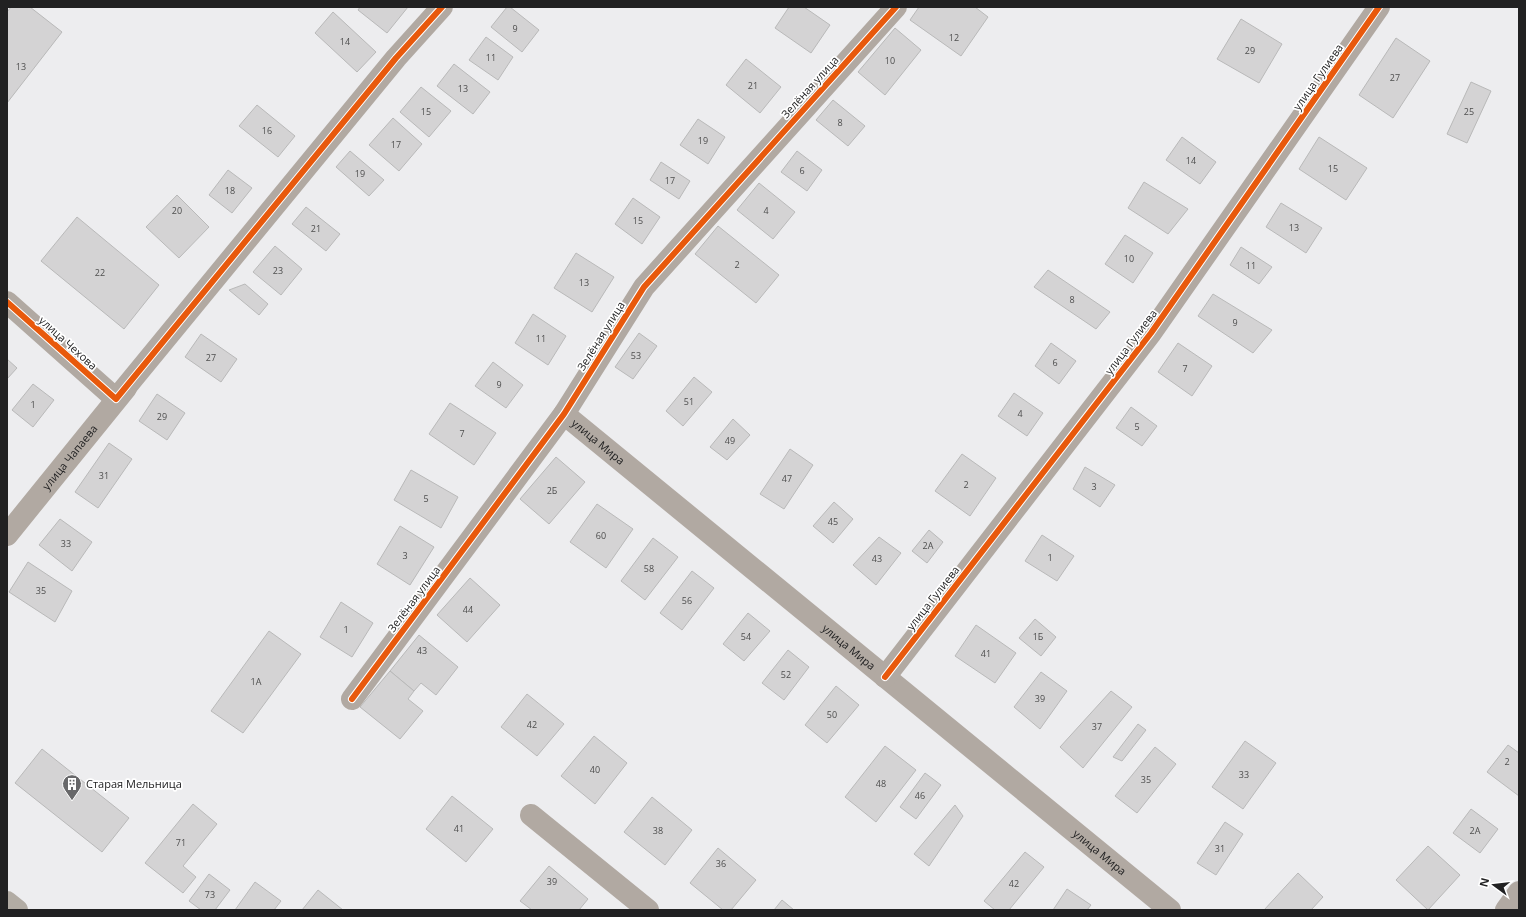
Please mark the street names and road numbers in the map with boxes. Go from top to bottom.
street label: улица Гулиева [1289,41,1346,113]
street label: Зелёная улица [778,52,842,121]
street label: Зелёная улица [573,298,628,373]
street label: улица Гулиева [1101,306,1160,377]
street label: улица Чехова [36,313,101,373]
street label: улица Мира [569,415,628,468]
street label: улица Чапаева [39,421,101,493]
street label: улица Гулиева [903,562,962,633]
street label: Зелёная улица [384,563,443,635]
street label: улица Мира [819,620,879,673]
street label: улица Мира [1070,826,1130,878]

